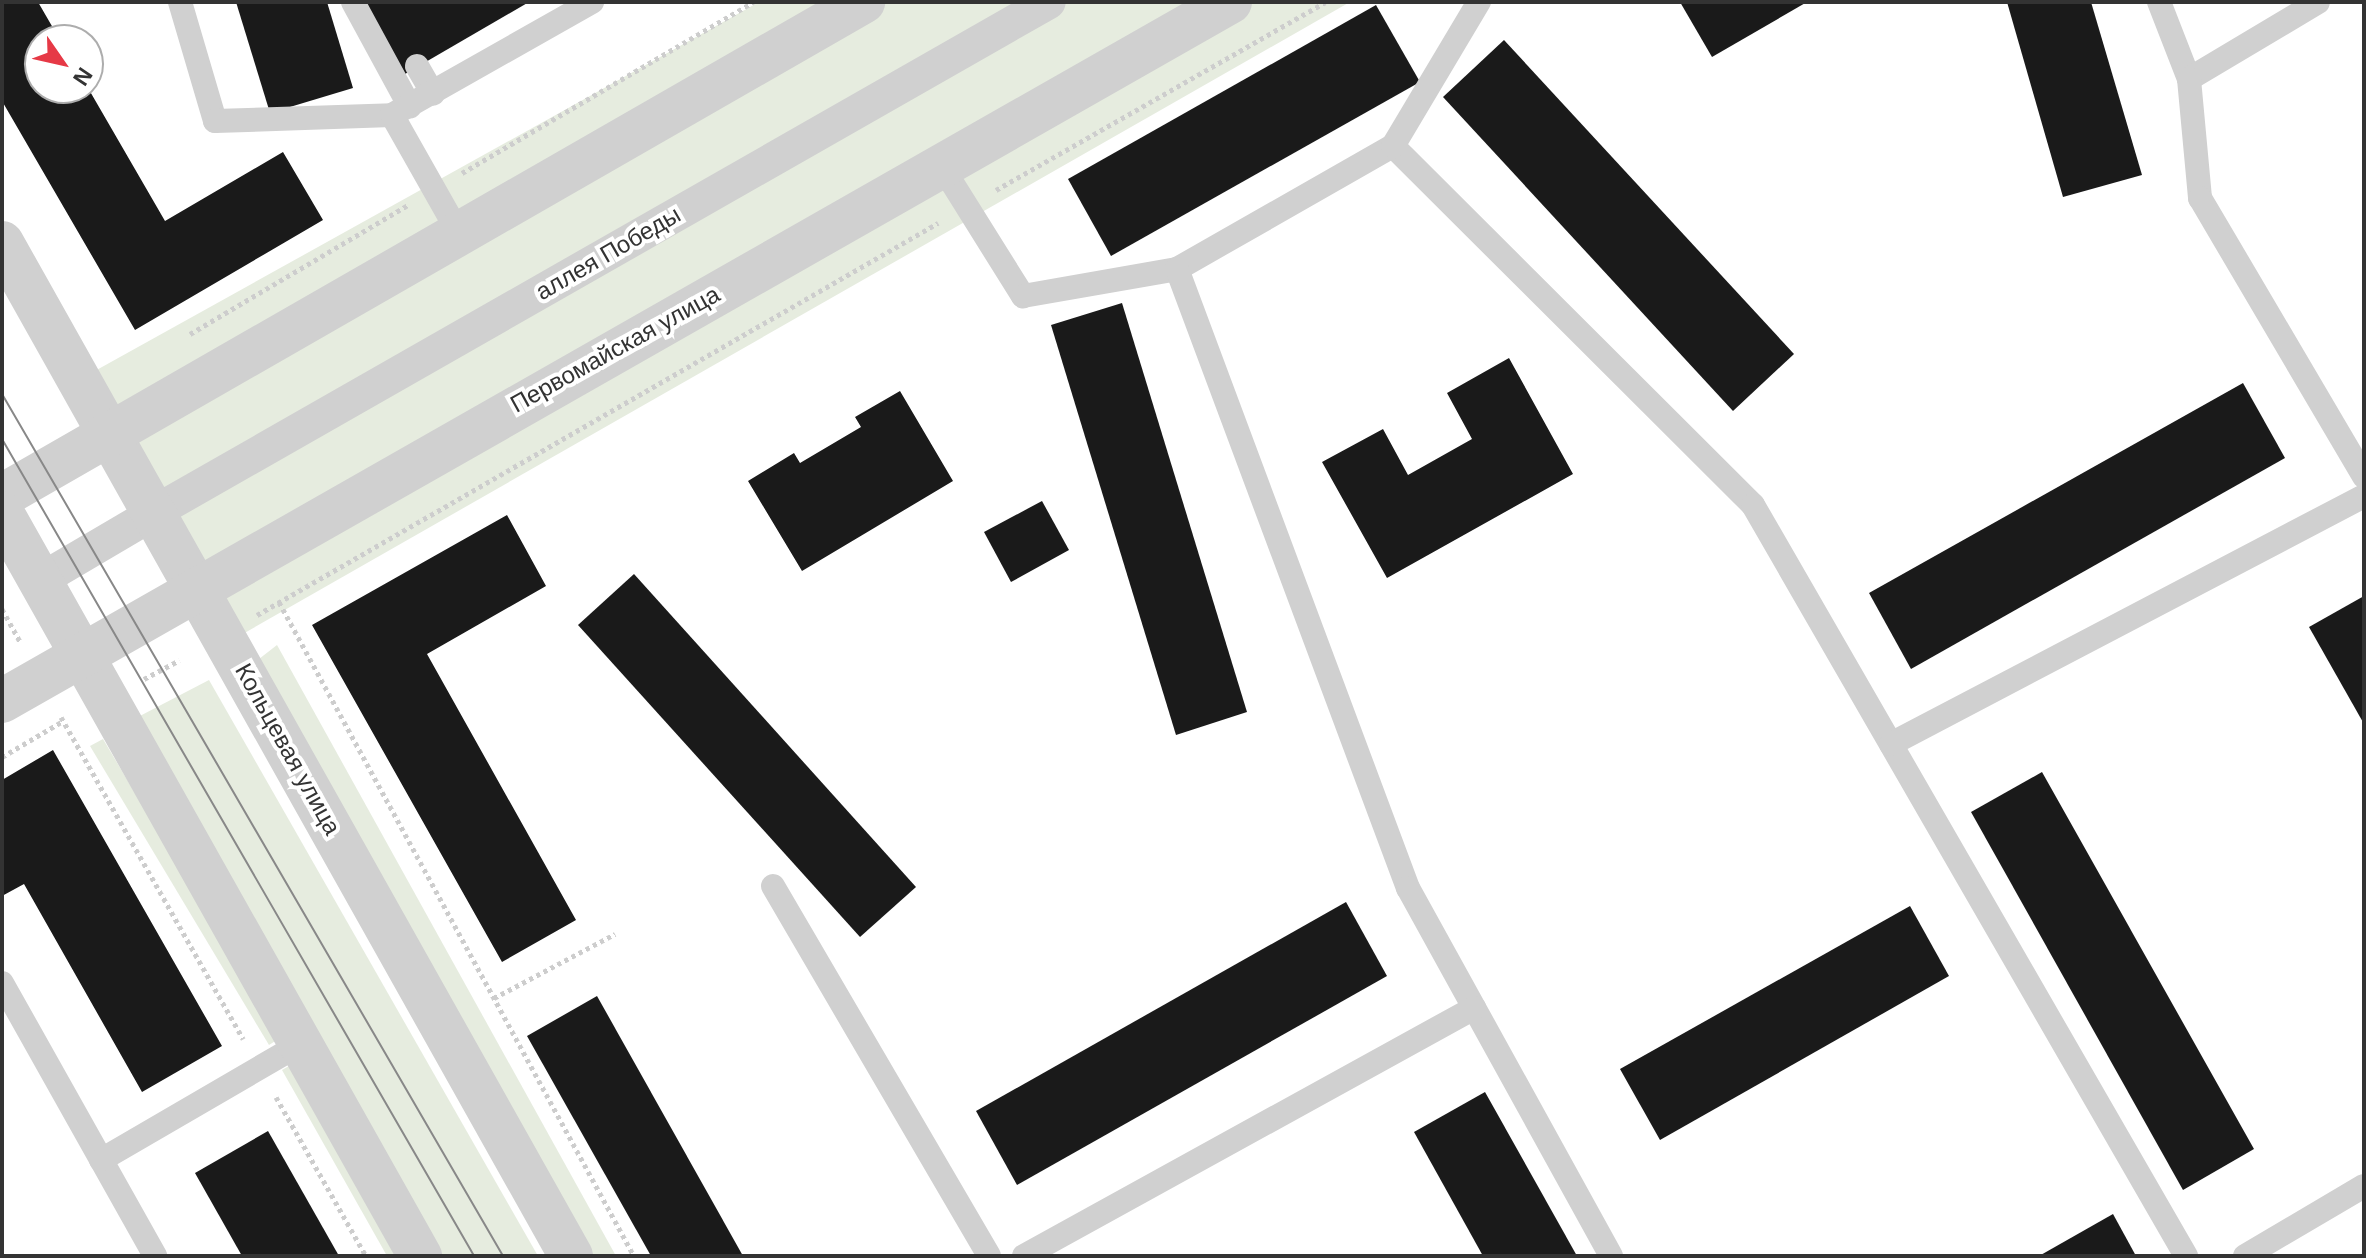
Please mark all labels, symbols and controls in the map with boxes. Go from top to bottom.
north arrow [24,24,104,104]
text: N [68,63,97,90]
street label: аллея Победы [530,200,686,306]
street label: Первомайская улица [505,279,725,419]
street label: Кольцевая улица [229,658,347,840]

